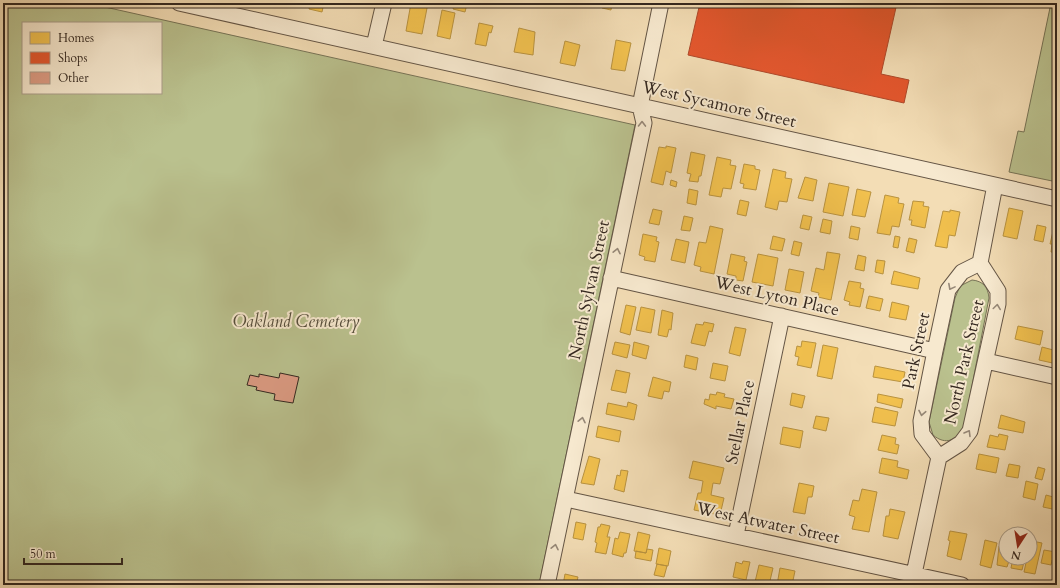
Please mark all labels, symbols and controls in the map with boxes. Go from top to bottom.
legend [22,22,162,94]
text: Homes [58,30,94,46]
text: Shops [58,50,87,66]
text: Other [58,70,89,86]
street label: West Sycamore Street [639,75,799,133]
one-way arrow [638,121,646,127]
street label: North Sylvan Street [563,218,615,362]
one-way arrow [612,248,620,254]
street label: West Lyton Place [711,270,842,322]
one-way arrow [948,283,955,290]
street label: North Park Street [938,297,990,427]
one-way arrow [992,303,1001,310]
park label: Oakland Cemetery [233,310,360,333]
street label: Park Street [897,310,936,392]
street label: Stellar Place [720,378,760,466]
one-way arrow [919,410,927,417]
one-way arrow [578,417,586,423]
one-way arrow [963,430,970,437]
street label: West Atwater Street [694,496,842,549]
north arrow [998,526,1038,566]
scale bar [24,540,122,566]
one-way arrow [551,544,559,550]
text: 50 m [30,546,57,562]
text: N [1009,547,1022,564]

